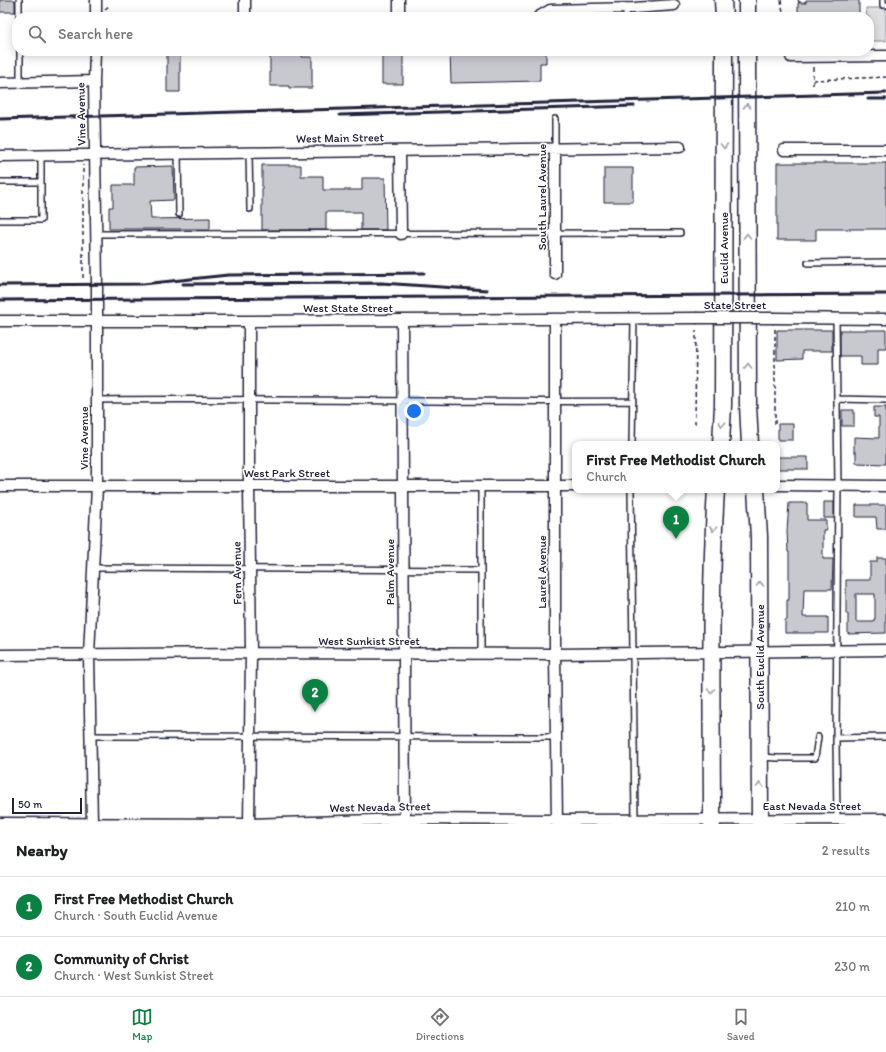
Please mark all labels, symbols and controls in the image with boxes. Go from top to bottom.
search box [12,12,874,56]
icon: search [26,23,48,45]
text: Search here [58,25,133,43]
street label: Vine Avenue [73,82,89,146]
one-way arrow [743,103,751,109]
street label: West Main Street [296,130,385,146]
street label: South Laurel Avenue [535,143,549,250]
one-way arrow [720,143,728,149]
street label: Euclid Avenue [717,212,731,284]
one-way arrow [743,233,751,239]
street label: State Street [704,298,767,312]
street label: West State Street [303,301,394,315]
one-way arrow [744,363,752,369]
your location [404,401,424,421]
street label: Vine Avenue [77,406,91,470]
one-way arrow [718,421,727,427]
popup [572,441,780,493]
text: First Free Methodist Church [586,451,766,469]
street label: West Park Street [244,466,331,480]
text: Church [586,469,627,484]
pin: 1 [663,506,689,539]
one-way arrow [709,526,718,532]
street label: Laurel Avenue [535,535,549,609]
street label: Palm Avenue [383,538,397,605]
street label: Fern Avenue [229,541,245,605]
one-way arrow [755,581,764,587]
street label: South Euclid Avenue [753,604,767,710]
street label: West Sunkist Street [318,634,420,648]
pin: 2 [302,679,328,712]
one-way arrow [707,688,715,694]
one-way arrow [756,782,764,788]
scale bar [12,796,82,815]
text: 50 m [18,798,42,811]
street label: West Nevada Street [329,799,431,815]
street label: East Nevada Street [763,799,862,813]
text: Nearby [16,840,68,860]
text: 2 results [822,843,870,858]
text: First Free Methodist Church [54,890,233,908]
text: 1 [26,899,32,914]
text: 210 m [835,899,870,914]
text: Church · South Euclid Avenue [54,908,218,923]
text: Community of Christ [54,950,189,968]
text: 2 [26,959,32,974]
text: 230 m [834,959,870,974]
text: Church · West Sunkist Street [54,968,214,983]
tab: Map [131,1006,153,1043]
tab: Directions [416,1006,464,1043]
tab: Saved [727,1006,755,1043]

